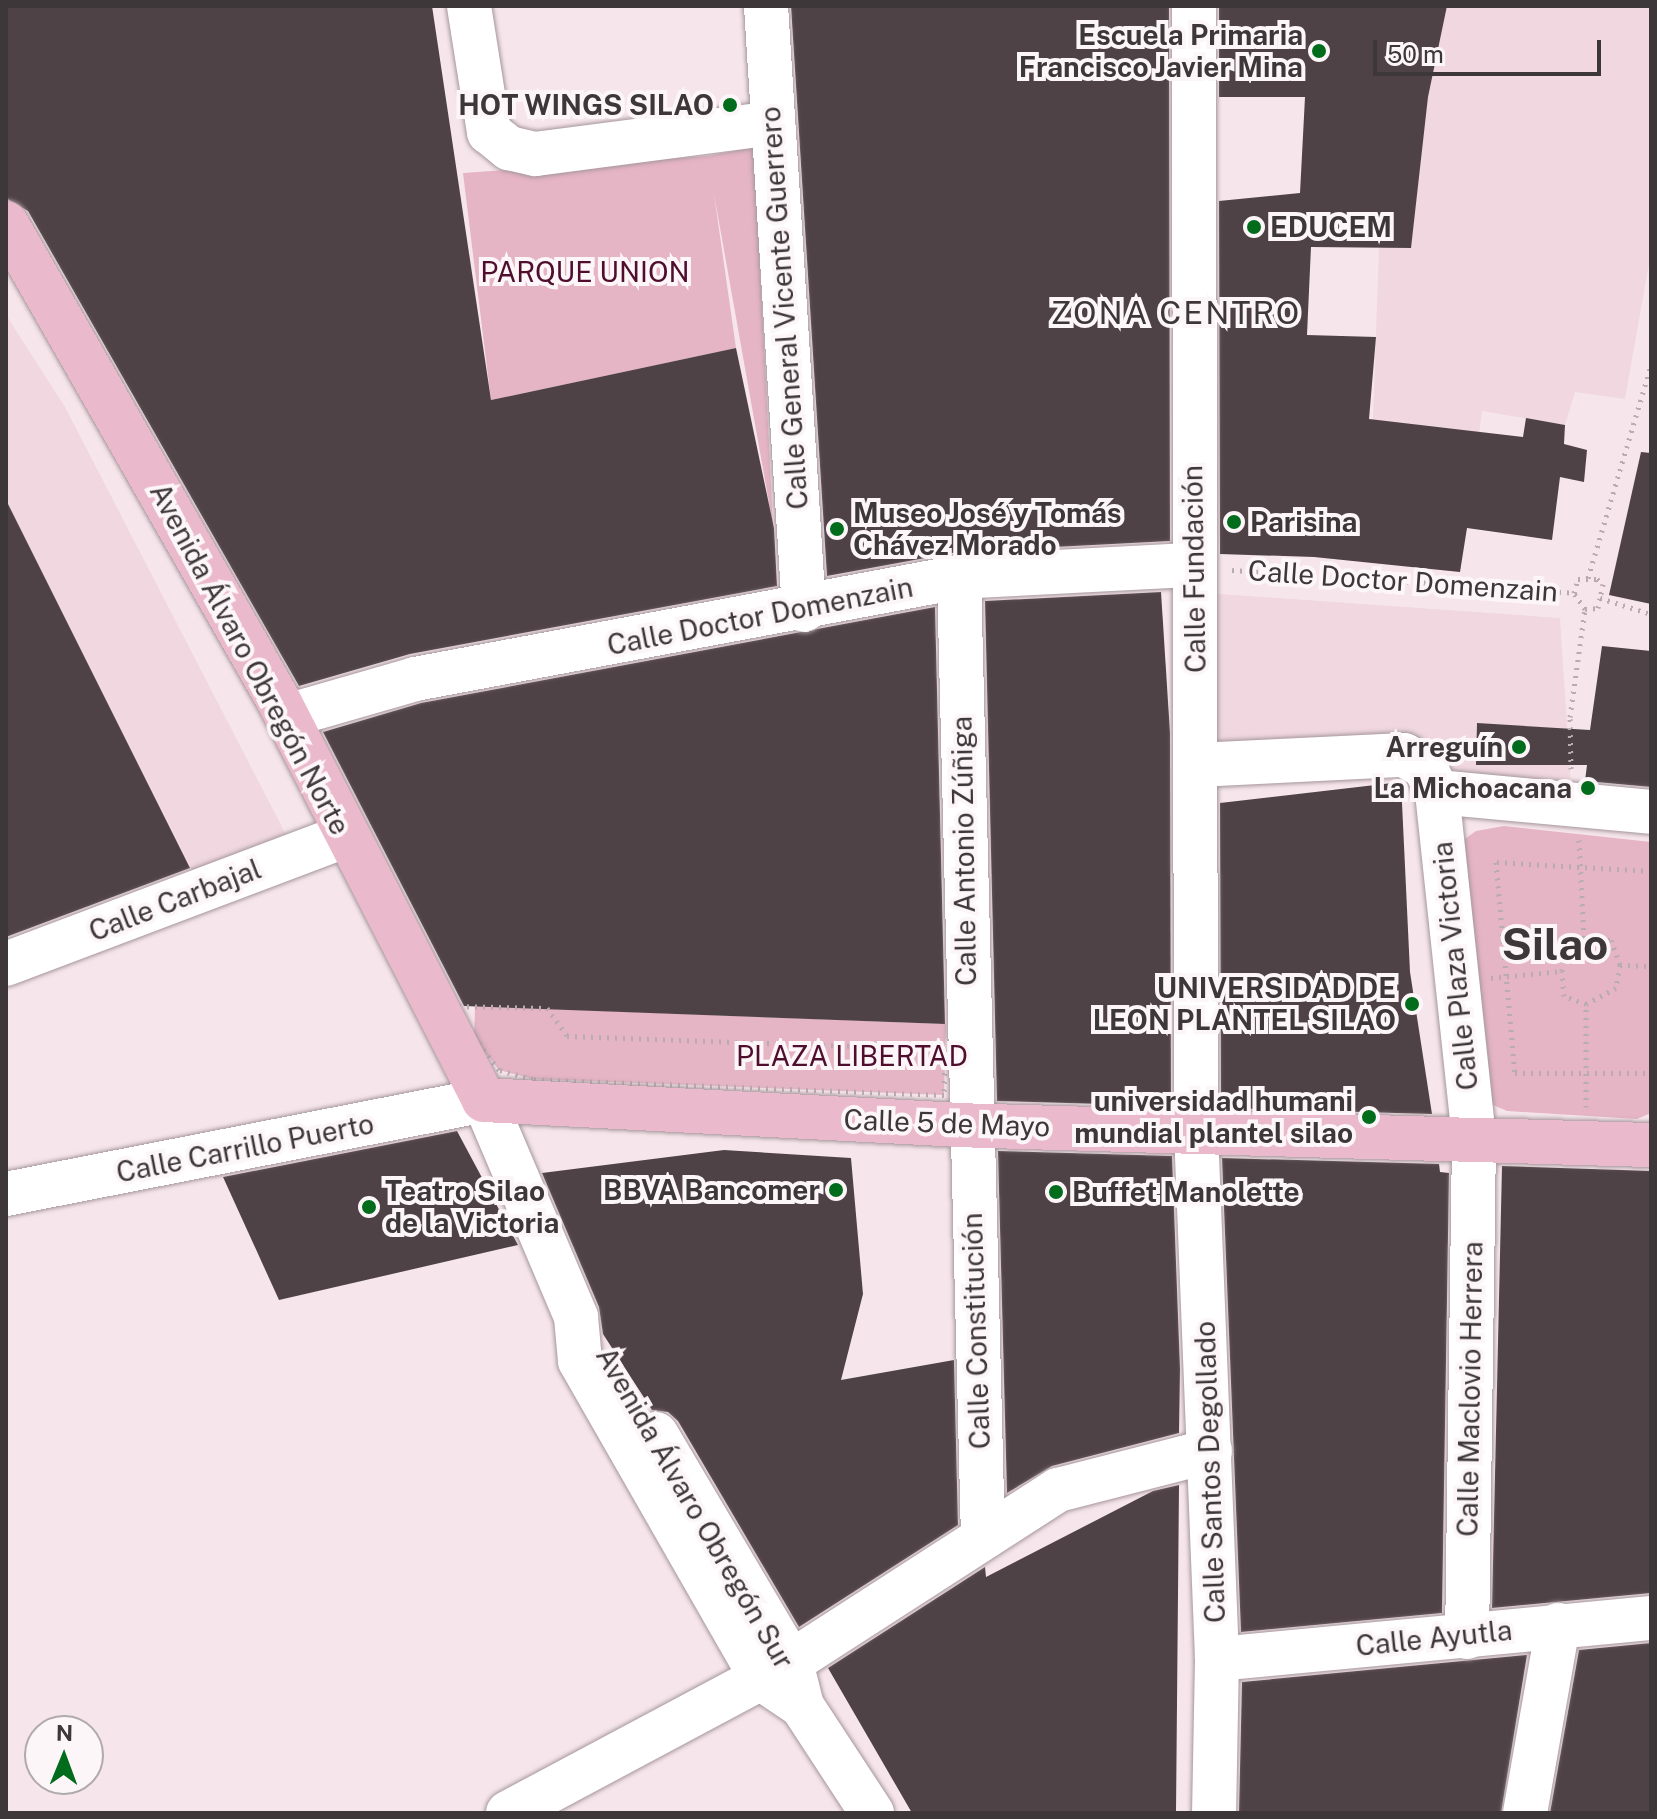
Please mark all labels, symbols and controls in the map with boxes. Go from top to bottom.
place label: Escuela Primaria Francisco Javier Mina [1019,18,1303,84]
scale bar [1377,24,1605,74]
text: 50 m [1387,40,1444,68]
marker: Escuela Primaria Francisco Javier Mina [1310,42,1328,60]
place label: HOT WINGS SILAO [458,88,714,122]
marker: HOT WINGS SILAO [721,96,739,114]
street label: Calle General Vicente Guerrero [753,105,815,511]
place label: EDUCEM [1270,210,1392,244]
marker: EDUCEM [1245,218,1263,236]
park label: PARQUE UNION [480,255,690,289]
district label: ZONA CENTRO [1051,294,1301,332]
street label: Calle Fundación [1175,465,1213,673]
street label: Avenida Álvaro Obregón Norte [143,477,357,841]
place label: Museo José y Tomás Chávez Morado [853,496,1122,562]
place label: Parisina [1250,505,1357,539]
marker: Parisina [1225,513,1243,531]
marker: Museo José y Tomás Chávez Morado [828,520,846,538]
street label: Calle Doctor Domenzain [1247,553,1559,609]
street label: Calle Doctor Domenzain [604,570,916,662]
street label: Calle Antonio Zúñiga [945,716,983,986]
place label: Arreguín [1385,730,1503,764]
marker: Arreguín [1510,738,1528,756]
place label: La Michoacana [1374,771,1572,805]
marker: La Michoacana [1579,779,1597,797]
street label: Calle Plaza Victoria [1425,840,1485,1092]
street label: Calle Carbajal [84,852,266,948]
district label: Silao [1502,918,1608,970]
place label: UNIVERSIDAD DE LEON PLANTEL SILAO [1093,971,1396,1037]
marker: UNIVERSIDAD DE LEON PLANTEL SILAO [1403,995,1421,1013]
park label: PLAZA LIBERTAD [736,1039,968,1073]
place label: universidad humani mundial plantel silao [1074,1084,1353,1150]
street label: Calle 5 de Mayo [843,1103,1051,1143]
street label: Calle Carrillo Puerto [113,1107,377,1189]
marker: universidad humani mundial plantel silao [1360,1108,1378,1126]
place label: BBVA Bancomer [603,1173,820,1207]
place label: Teatro Silao de la Victoria [385,1174,560,1240]
place label: Buffet Manolette [1072,1175,1300,1209]
marker: BBVA Bancomer [827,1181,845,1199]
marker: Buffet Manolette [1047,1183,1065,1201]
marker: Teatro Silao de la Victoria [360,1198,378,1216]
street label: Calle Constitución [955,1212,997,1450]
street label: Calle Maclovio Herrera [1451,1241,1489,1537]
street label: Calle Santos Degollado [1188,1320,1232,1624]
street label: Avenida Álvaro Obregón Sur [589,1341,801,1675]
street label: Calle Ayutla [1354,1613,1514,1663]
north arrow [24,1715,104,1795]
text: N [56,1720,73,1746]

